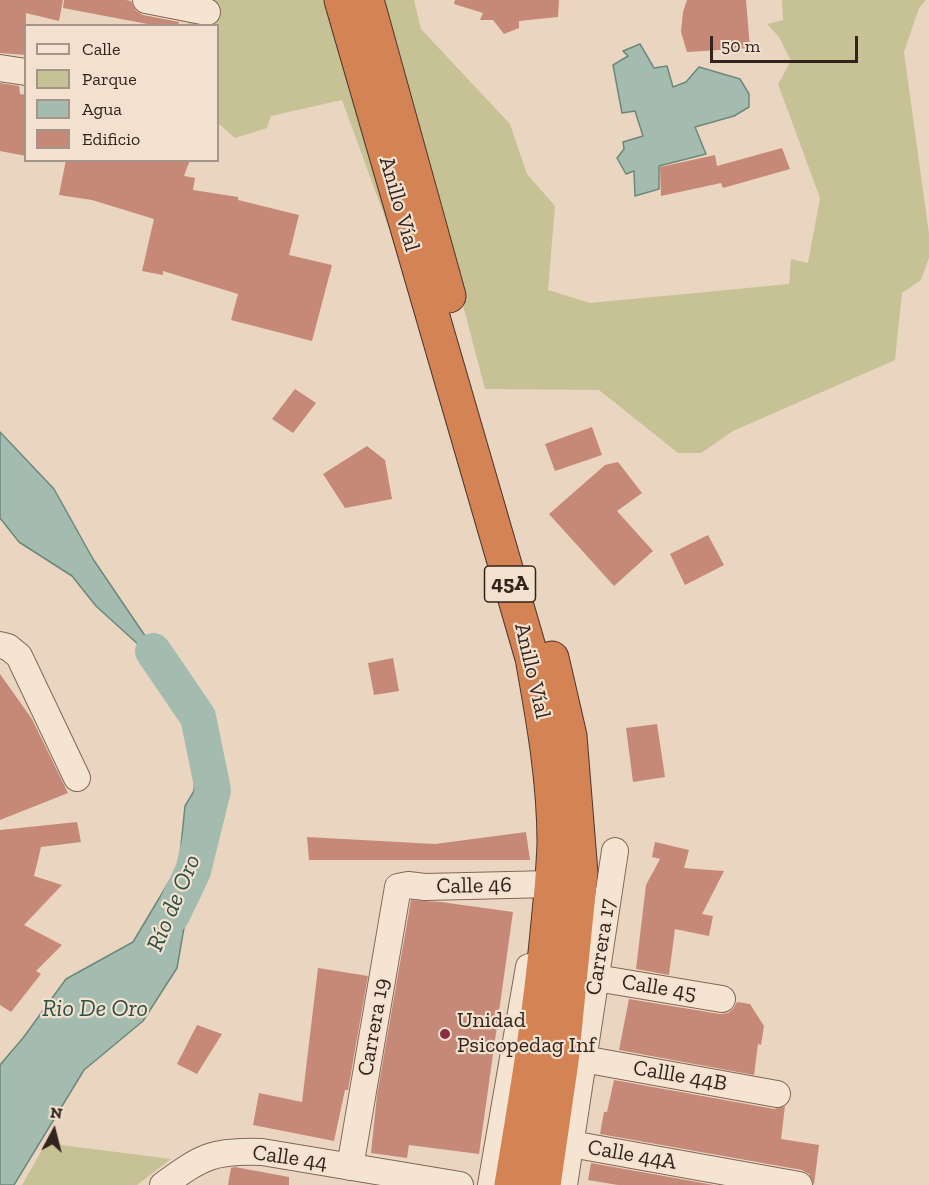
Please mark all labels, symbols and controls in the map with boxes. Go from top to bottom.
legend [24,24,219,162]
scale bar [713,24,862,62]
text: 50 m [721,35,760,57]
text: Calle [82,38,120,60]
text: Parque [82,68,137,90]
text: Agua [82,98,122,120]
text: Edificio [82,128,140,150]
street label: Anillo Víal [373,154,425,254]
road number: 45A [484,566,536,602]
street label: Anillo Víal [508,621,556,721]
water label: Río de Oro [141,850,207,956]
street label: Calle 46 [436,872,512,900]
street label: Carrera 17 [580,897,622,997]
street label: Calle 45 [620,969,698,1007]
street label: Carrera 19 [352,976,396,1078]
water label: Rio De Oro [42,995,148,1023]
place label: Unidad Psicopedag Inf [457,1008,596,1060]
marker: Unidad Psicopedag Inf [438,1027,452,1041]
street label: Callle 44B [631,1055,729,1097]
north arrow [24,1101,84,1161]
text: N [49,1102,63,1123]
street label: Calle 44A [585,1134,679,1176]
street label: Calle 44 [251,1140,329,1176]

